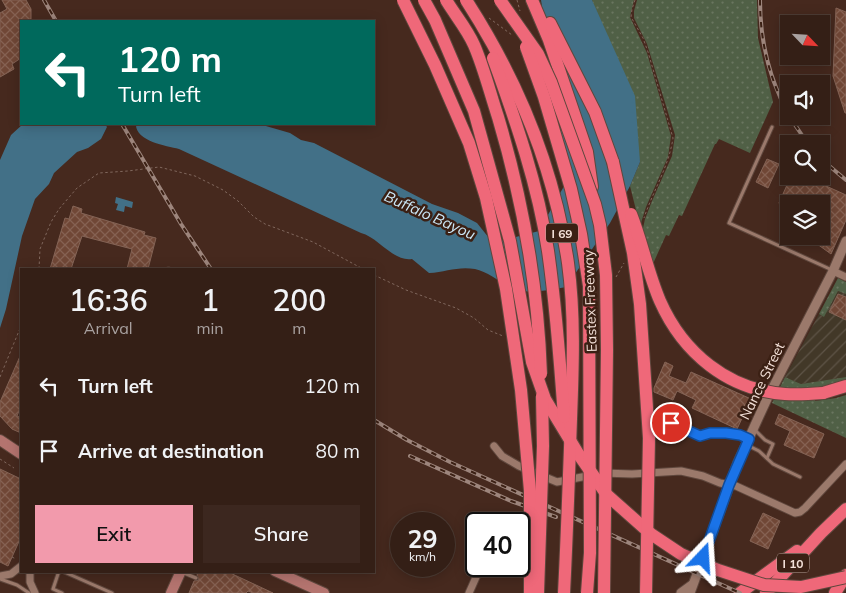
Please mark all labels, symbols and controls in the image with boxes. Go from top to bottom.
north arrow [780,15,830,65]
map controls [780,15,830,245]
text: 120 m [118,37,222,81]
icon: left [35,40,100,105]
button: sound [780,75,830,125]
text: Turn left [118,80,201,108]
button: search [780,135,830,185]
water label: Buffalo Bayou [381,186,479,244]
button: layers [780,195,830,245]
road number: I 69 [546,224,578,242]
street label: Eastex Freeway [579,249,601,353]
text: 16:36 [69,281,148,319]
text: 1 [201,281,219,319]
text: 200 [272,281,326,319]
text: Arrival [84,318,133,338]
text: min [196,318,224,338]
text: m [292,318,306,338]
street label: Nance Street [736,339,789,423]
icon: left [35,372,63,400]
text: Turn left [78,374,153,398]
text: 120 m [304,374,360,398]
pin [650,402,692,444]
icon: arrive [657,409,685,437]
icon: arrive [35,437,63,465]
text: Arrive at destination [78,439,264,463]
text: 80 m [316,439,360,463]
button: Exit [35,505,193,563]
button: Share [203,505,360,563]
speed limit sign: 40 [465,512,530,577]
text: 29 [407,523,438,554]
position arrow [676,531,728,583]
text: km/h [409,549,436,564]
road number: I 10 [777,554,809,572]

